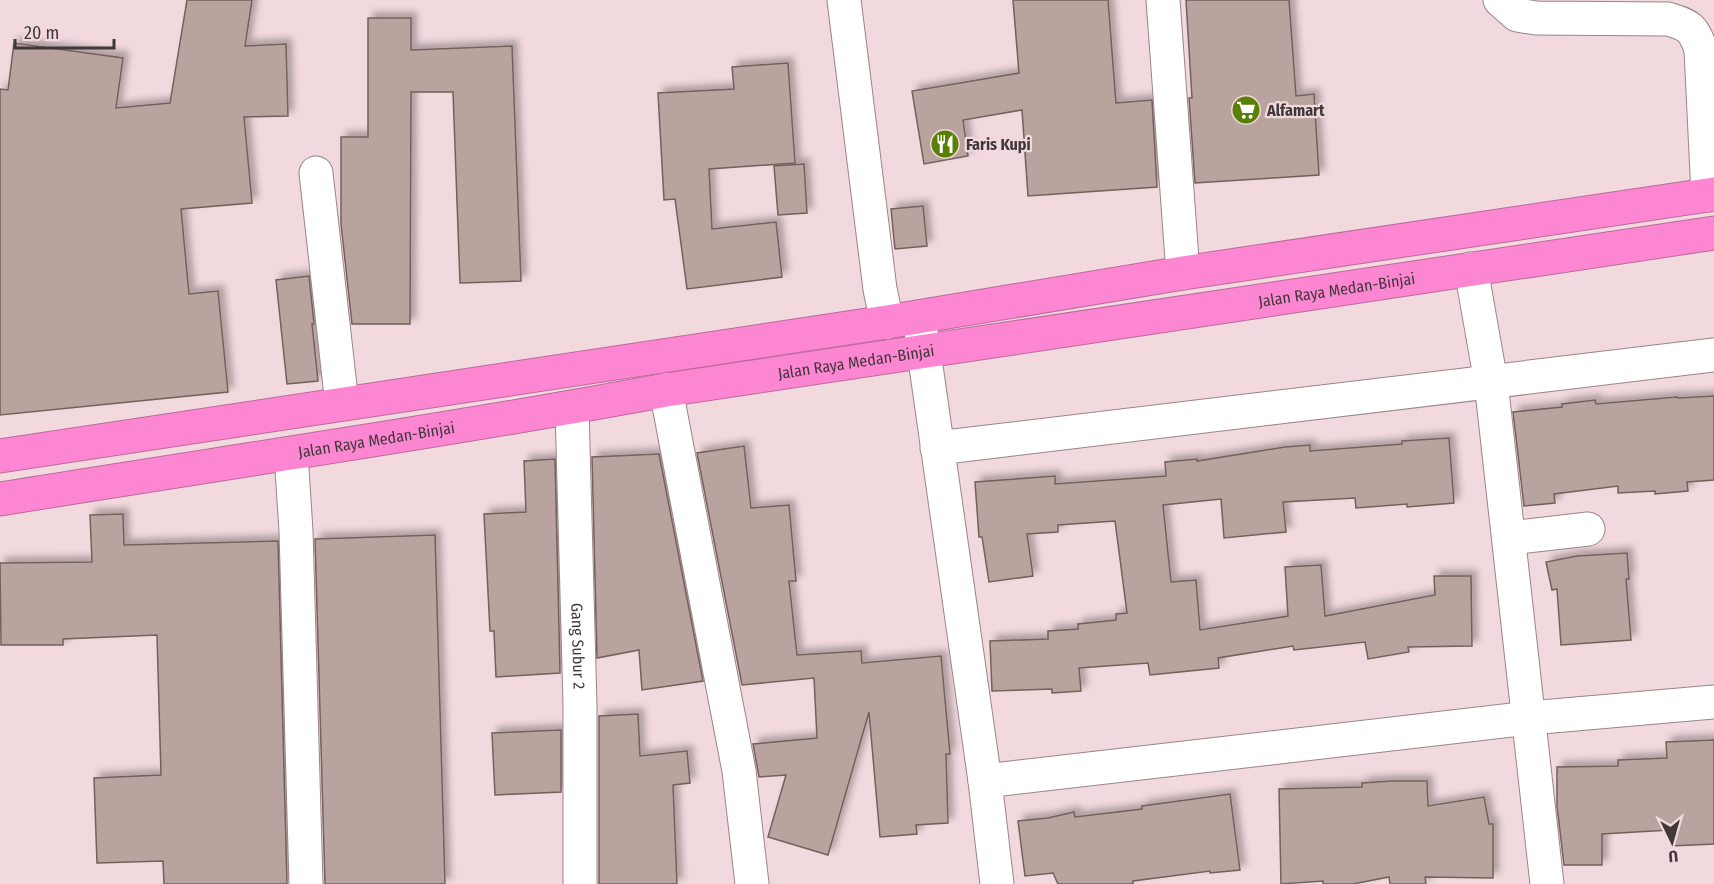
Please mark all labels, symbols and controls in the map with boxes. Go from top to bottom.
scale bar [15,12,114,50]
text: 20 m [24,22,59,44]
supermarket icon: Alfamart [1230,94,1262,126]
place label: Alfamart [1266,101,1325,120]
restaurant icon: Faris Kupi [929,128,961,160]
place label: Faris Kupi [966,135,1031,154]
street label: Jalan Raya Medan-Binjai [1257,268,1416,311]
street label: Jalan Raya Medan-Binjai [776,340,936,383]
street label: Jalan Raya Medan-Binjai [297,417,456,461]
street label: Gang Subur 2 [568,602,589,689]
north arrow [1642,812,1702,872]
text: U [1668,847,1679,866]

